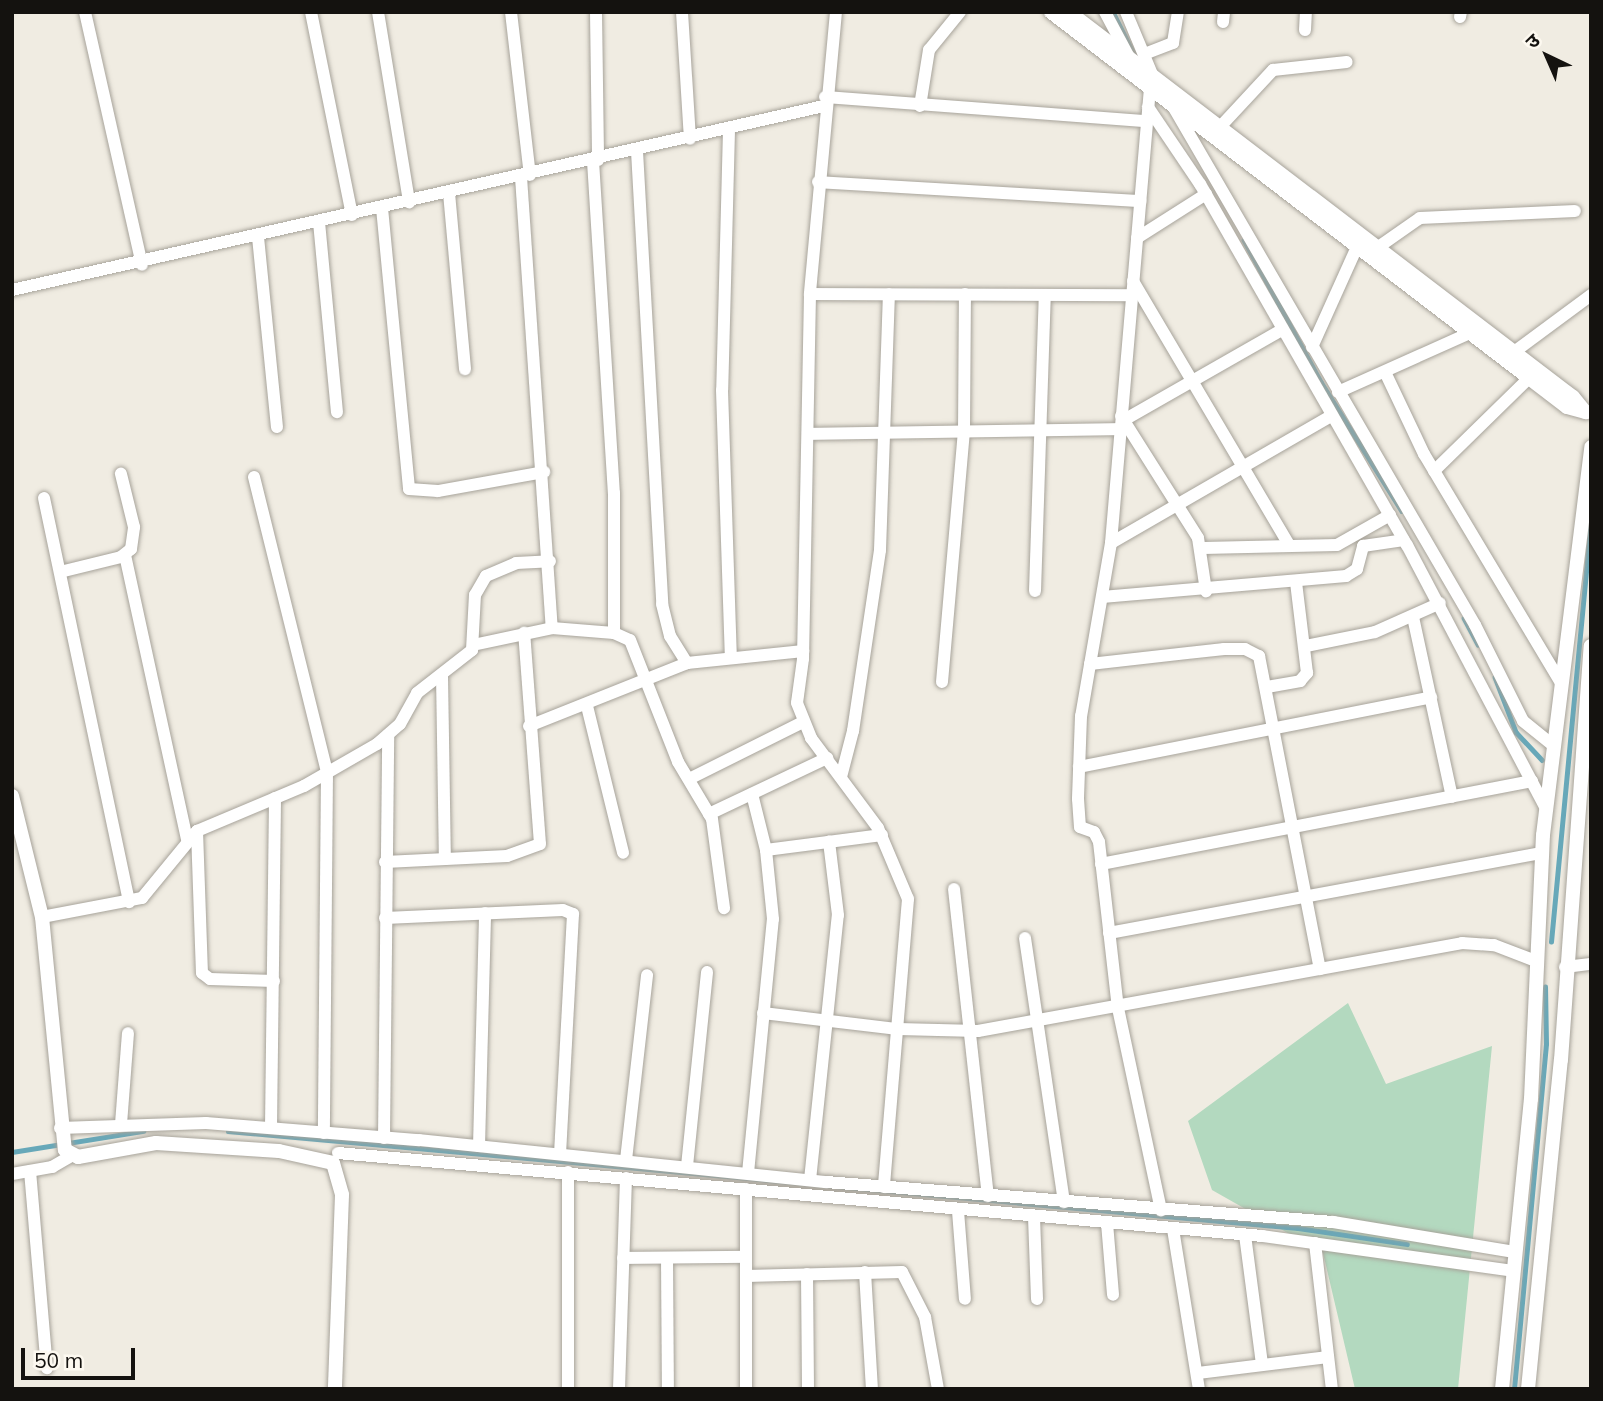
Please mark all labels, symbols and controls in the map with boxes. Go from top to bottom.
north arrow [1512,21,1582,91]
text: उ [1520,28,1545,53]
scale bar [24,1334,138,1378]
text: 50 m [34,1347,83,1373]

